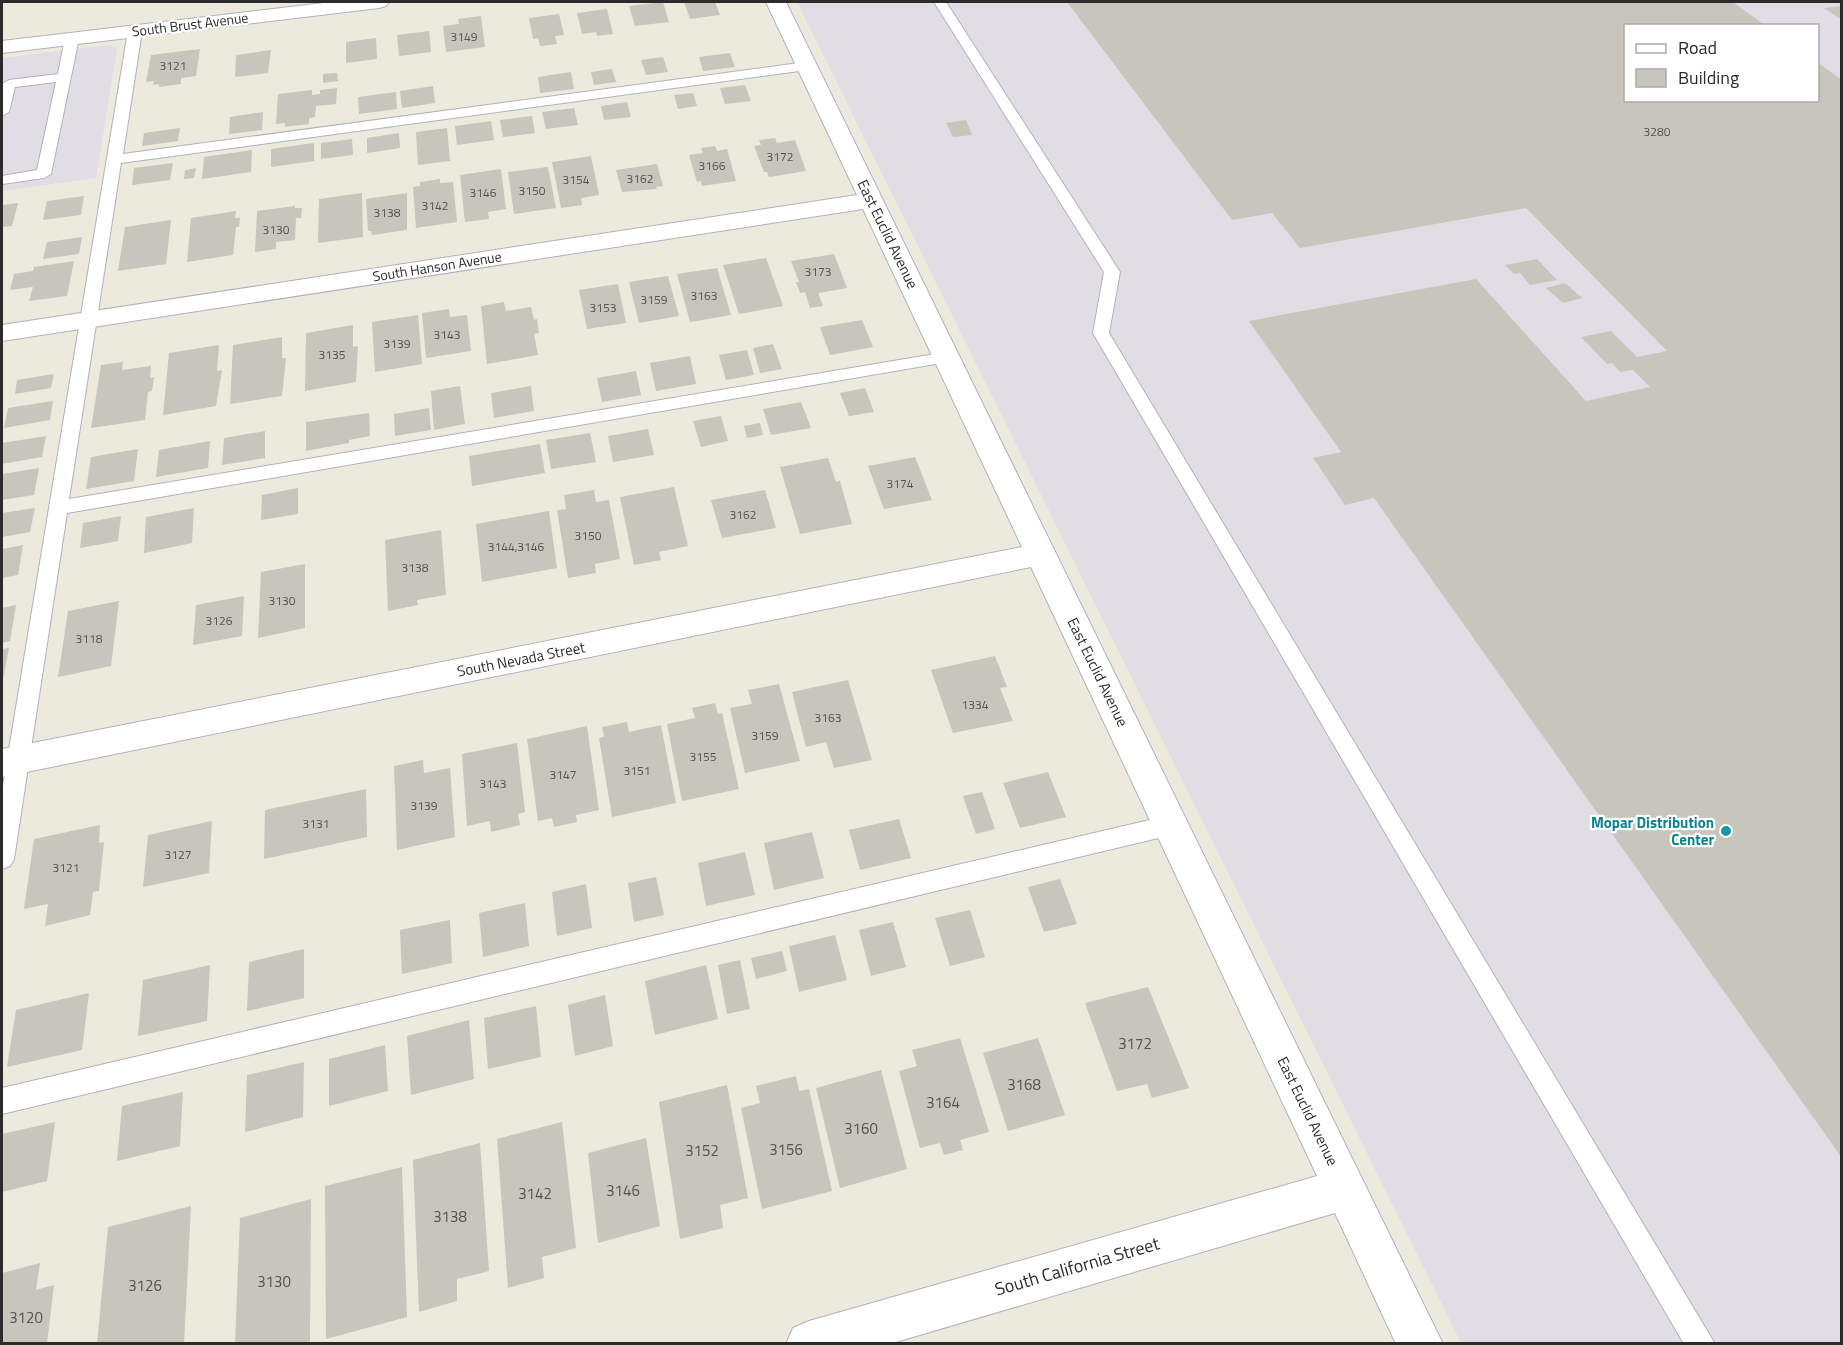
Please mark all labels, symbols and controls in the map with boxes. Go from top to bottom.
street label: South Brust Avenue [131,6,249,42]
legend [1624,24,1819,102]
house number: 3149 [451,27,478,46]
text: Road [1678,34,1717,61]
house number: 3121 [160,56,186,75]
text: Building [1678,64,1739,91]
house number: 3280 [1644,122,1671,141]
house number: 3172 [767,147,793,166]
house number: 3166 [699,156,726,175]
house number: 3162 [627,169,653,188]
house number: 3154 [563,170,590,189]
street label: East Euclid Avenue [852,176,924,292]
house number: 3150 [519,181,546,200]
house number: 3146 [470,183,497,202]
house number: 3142 [422,196,448,215]
house number: 3138 [374,203,401,222]
house number: 3130 [263,220,290,239]
street label: South Hanson Avenue [371,245,503,287]
house number: 3173 [805,262,831,281]
house number: 3163 [691,286,717,305]
house number: 3159 [641,290,668,309]
house number: 3153 [590,298,616,317]
house number: 3143 [434,325,460,344]
house number: 3139 [384,334,411,353]
house number: 3135 [319,345,346,364]
house number: 3174 [887,474,914,493]
house number: 3162 [730,505,756,524]
house number: 3150 [575,526,602,545]
house number: 3144,3146 [488,537,544,556]
house number: 3138 [402,558,429,577]
house number: 3130 [269,591,296,610]
house number: 3126 [206,611,233,630]
street label: East Euclid Avenue [1062,614,1134,730]
house number: 3118 [76,629,103,648]
street label: South Nevada Street [455,635,588,683]
house number: 1334 [962,695,989,714]
house number: 3163 [815,708,841,727]
house number: 3159 [752,726,779,745]
house number: 3155 [690,747,717,766]
house number: 3151 [624,761,650,780]
house number: 3147 [550,765,576,784]
house number: 3143 [480,774,506,793]
house number: 3139 [411,796,438,815]
place label: Mopar Distribution Center [1591,811,1714,851]
house number: 3131 [303,814,329,833]
marker: Mopar Distribution Center [1719,824,1733,838]
house number: 3127 [165,845,191,864]
house number: 3121 [53,858,79,877]
house number: 3172 [1118,1032,1152,1055]
street label: East Euclid Avenue [1272,1053,1344,1169]
house number: 3168 [1007,1073,1041,1096]
house number: 3164 [926,1091,960,1114]
house number: 3160 [844,1117,878,1140]
house number: 3156 [769,1138,803,1161]
house number: 3152 [685,1139,719,1162]
house number: 3146 [606,1179,640,1202]
house number: 3142 [518,1182,552,1205]
house number: 3138 [433,1205,467,1228]
street label: South California Street [991,1229,1163,1302]
house number: 3130 [257,1270,291,1293]
house number: 3126 [128,1274,162,1297]
house number: 3120 [9,1306,43,1329]

